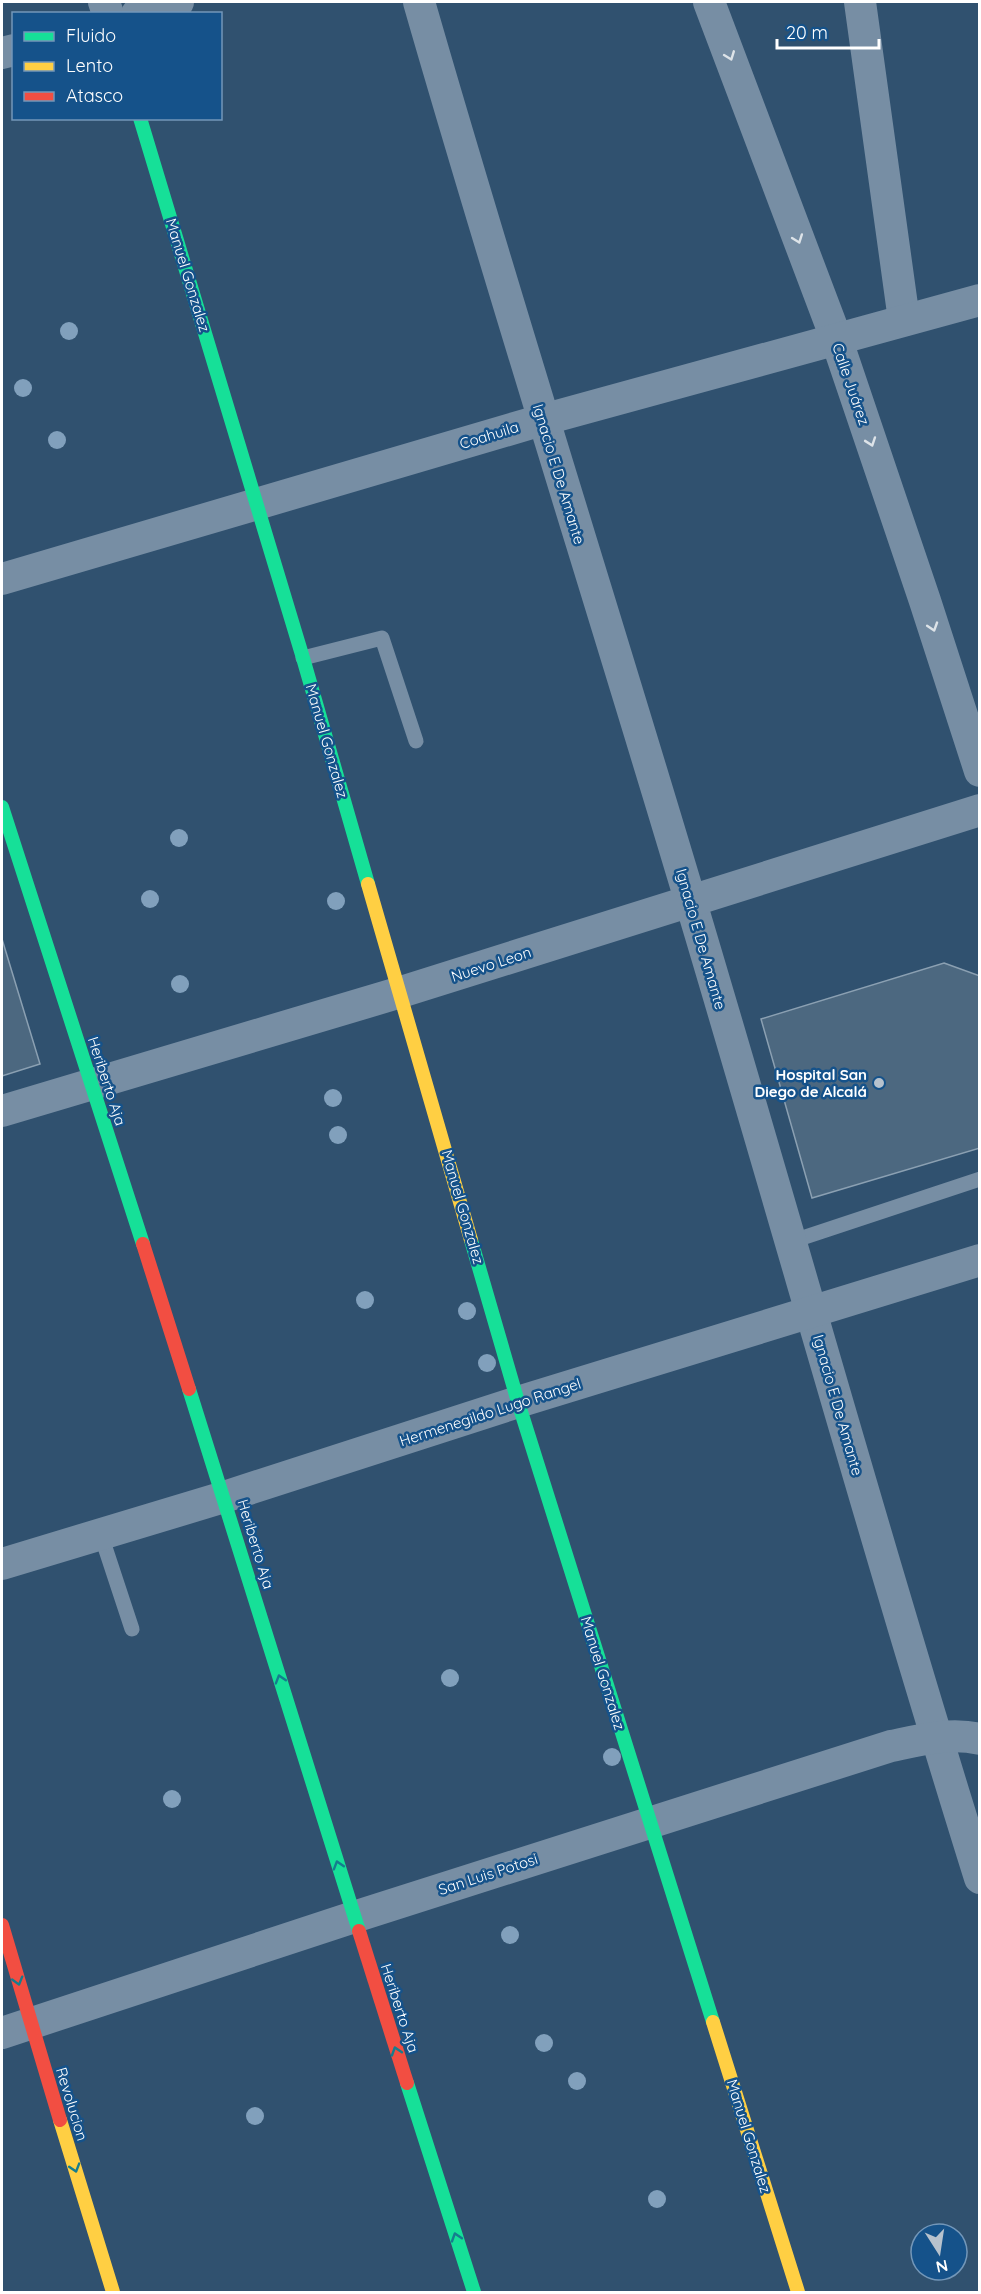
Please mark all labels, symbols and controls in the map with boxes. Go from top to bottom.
legend [12,12,222,120]
scale bar [777,12,879,50]
text: 20 m [786,21,828,44]
text: Fluido [66,24,116,47]
one-way arrow [723,50,735,61]
text: Lento [66,54,113,77]
text: Atasco [66,84,123,107]
street label: Manuel Gonzalez [162,216,214,334]
one-way arrow [791,233,804,244]
street label: Calle Juárez [828,340,874,428]
street label: Ignacio E De Amante [529,402,589,546]
street label: Coahuila [457,417,521,453]
one-way arrow [864,436,876,447]
one-way arrow [926,621,938,632]
street label: Manuel Gonzalez [302,682,352,800]
street label: Ignacio E De Amante [672,866,730,1012]
street label: Nuevo Leon [449,942,533,986]
street label: Heriberto Aja [84,1034,130,1128]
place label: Hospital San Diego de Alcalá [754,1065,867,1101]
marker: Hospital San Diego de Alcalá [872,1076,886,1090]
street label: Manuel Gonzalez [438,1148,488,1266]
street label: Ignacio E De Amante [809,1332,867,1478]
street label: Hermenegildo Lugo Rangel [397,1374,583,1450]
street label: Heriberto Aja [233,1497,279,1591]
street label: Manuel Gonzalez [577,1614,629,1732]
one-way arrow [275,1674,287,1685]
street label: San Luis Potosi [436,1849,540,1899]
one-way arrow [333,1860,345,1871]
street label: Heriberto Aja [377,1961,423,2055]
one-way arrow [10,1976,23,1986]
one-way arrow [391,2046,404,2057]
street label: Revolucion [52,2065,92,2143]
street label: Manuel Gonzalez [723,2077,775,2195]
one-way arrow [67,2162,80,2173]
north arrow [909,2222,969,2282]
one-way arrow [451,2232,463,2243]
text: N [934,2256,950,2278]

